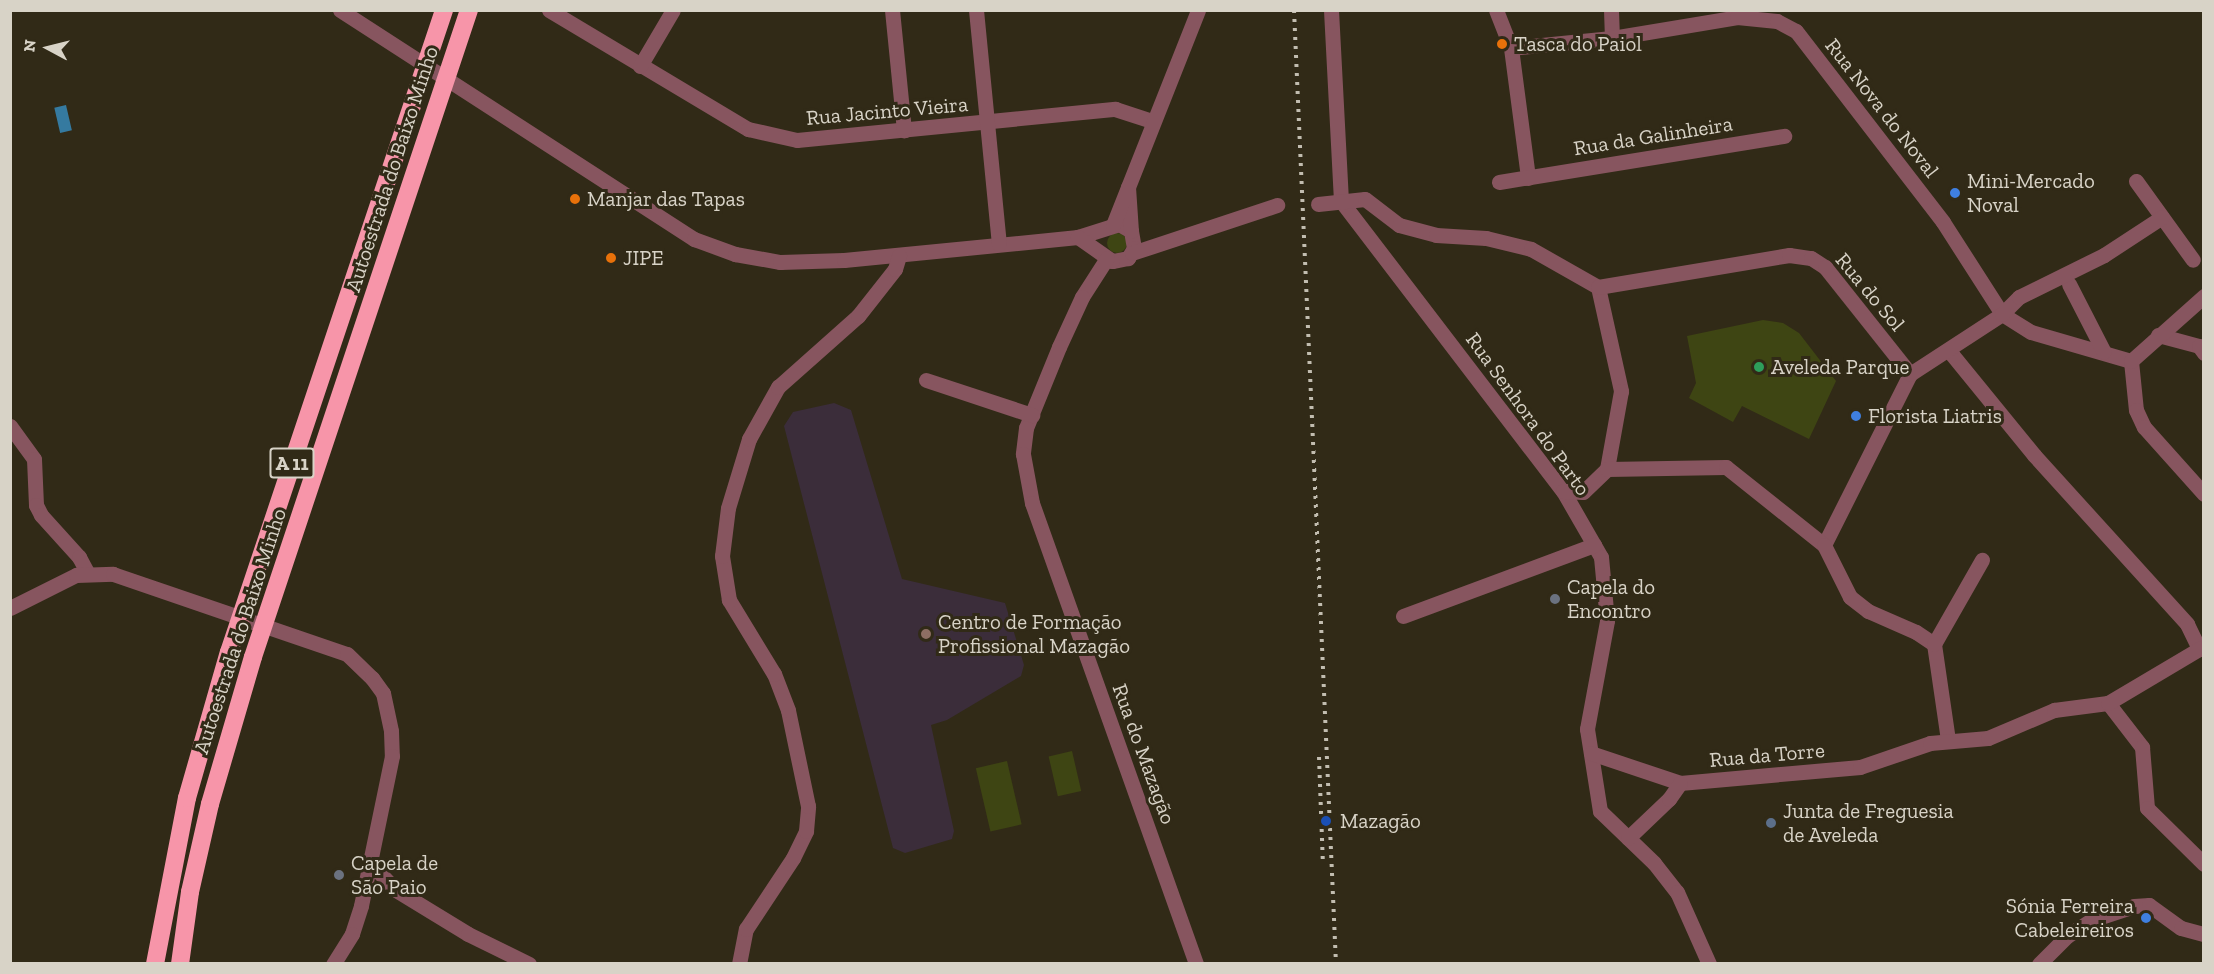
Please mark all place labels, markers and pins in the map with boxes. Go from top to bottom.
place label: Tasca do Paiol [1514,31,1642,57]
marker: Tasca do Paiol [1495,37,1509,51]
place label: Mini-Mercado Noval [1967,168,2095,218]
place label: Manjar das Tapas [587,186,746,212]
marker: Mini-Mercado Noval [1948,186,1962,200]
marker: Manjar das Tapas [568,192,582,206]
place label: JIPE [623,245,664,271]
marker: JIPE [604,251,618,265]
place label: Aveleda Parque [1771,354,1909,380]
marker: Aveleda Parque [1752,360,1766,374]
place label: Florista Liatris [1868,403,2002,429]
marker: Florista Liatris [1849,409,1863,423]
place label: Capela do Encontro [1567,574,1655,624]
marker: Capela do Encontro [1548,592,1562,606]
place label: Centro de Formação Profissional Mazagão [938,609,1130,659]
marker: Centro de Formação Profissional Mazagão [919,627,933,641]
place label: Junta de Freguesia de Aveleda [1783,798,1954,848]
place label: Mazagão [1340,808,1421,834]
marker: Mazagão [1317,812,1335,830]
marker: Junta de Freguesia de Aveleda [1764,816,1778,830]
place label: Capela de São Paio [351,850,438,900]
marker: Capela de São Paio [332,868,346,882]
place label: Sónia Ferreira Cabeleireiros [2006,893,2134,943]
marker: Sónia Ferreira Cabeleireiros [2139,911,2153,925]

